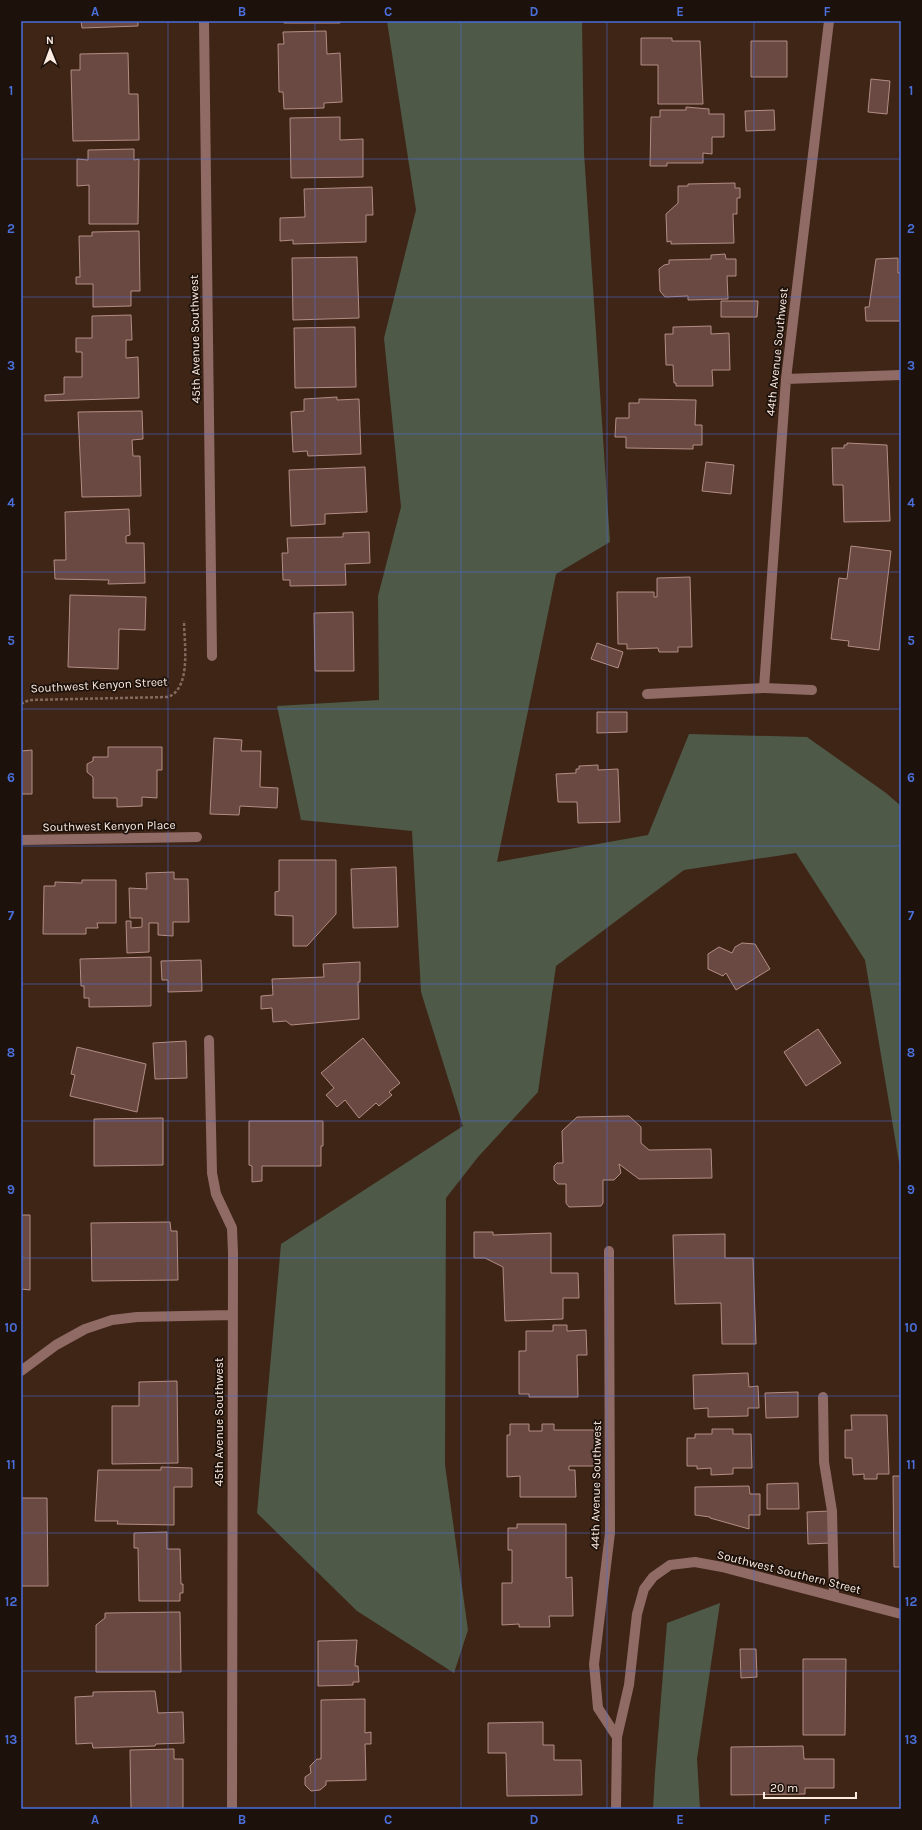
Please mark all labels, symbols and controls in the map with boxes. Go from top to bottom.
text: A [91,4,99,19]
text: B [238,4,246,19]
text: C [384,4,392,19]
text: D [530,4,539,19]
text: E [676,4,684,19]
text: F [823,4,831,19]
north arrow [30,30,70,70]
text: N [46,34,54,47]
text: 1 [9,83,13,98]
text: 1 [909,83,913,98]
text: 2 [7,221,15,236]
text: 2 [907,221,915,236]
street label: 45th Avenue Southwest [187,274,203,404]
street label: 44th Avenue Southwest [763,287,791,417]
text: 3 [7,358,15,373]
text: 3 [907,358,915,373]
text: 4 [7,495,15,510]
text: 4 [907,495,915,510]
text: 5 [7,633,15,648]
text: 5 [907,633,915,648]
street label: Southwest Kenyon Street [30,674,168,696]
text: 6 [7,770,15,785]
text: 6 [907,770,915,785]
street label: Southwest Kenyon Place [42,818,176,834]
text: 7 [8,908,15,923]
text: 7 [908,908,915,923]
text: 8 [7,1045,15,1060]
text: 8 [907,1045,915,1060]
text: 9 [7,1182,15,1197]
text: 9 [907,1182,915,1197]
text: 10 [5,1320,17,1335]
text: 10 [905,1320,917,1335]
street label: 45th Avenue Southwest [212,1357,226,1486]
street label: 44th Avenue Southwest [588,1420,604,1550]
text: 11 [6,1457,16,1472]
text: 11 [906,1457,916,1472]
street label: Southwest Southern Street [716,1547,863,1597]
text: 12 [5,1594,17,1609]
text: 12 [905,1594,917,1609]
text: 13 [5,1732,17,1747]
text: 13 [905,1732,917,1747]
scale bar [764,1774,856,1800]
text: 20 m [770,1781,798,1795]
text: A [91,1812,99,1827]
text: B [238,1812,246,1827]
text: C [384,1812,392,1827]
text: D [530,1812,539,1827]
text: E [676,1812,684,1827]
text: F [823,1812,831,1827]

